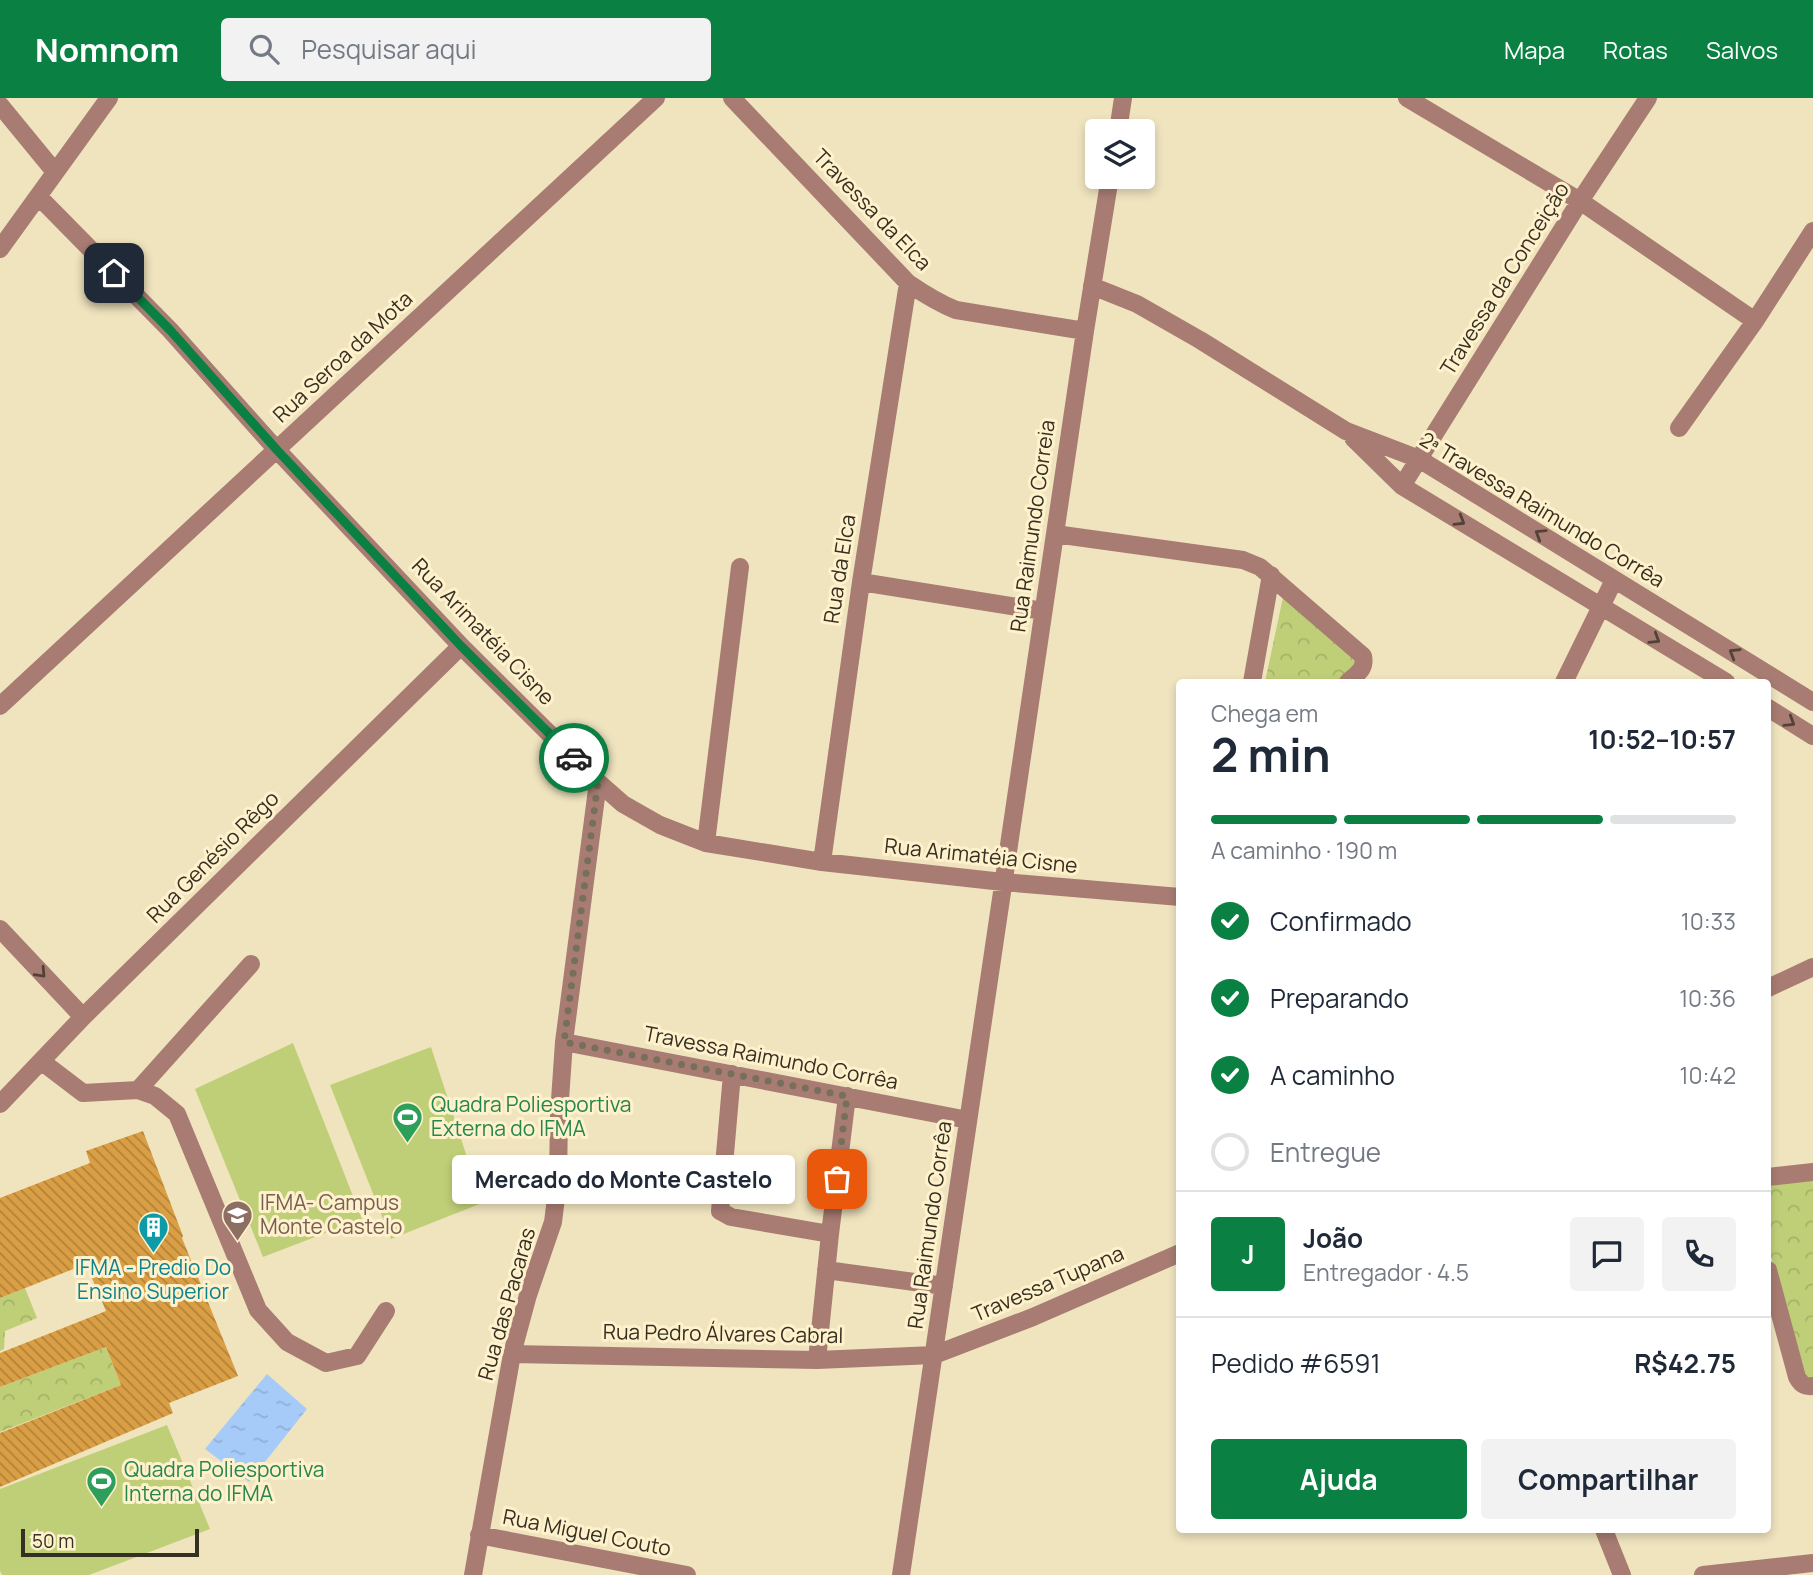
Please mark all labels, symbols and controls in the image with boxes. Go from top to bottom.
search box [221,18,711,81]
text: Nomnom [35,27,179,72]
icon: search [245,30,283,68]
text: Pesquisar aqui [301,31,477,67]
text: Mapa [1504,33,1565,66]
text: Rotas [1603,33,1668,66]
text: Salvos [1706,33,1778,66]
map controls [1085,119,1155,189]
button: layers [1085,119,1155,189]
street label: Travessa da Elca [808,142,938,276]
street label: Travessa da Conceição [1433,177,1575,380]
pin [84,243,144,303]
icon: home [95,254,133,292]
street label: Rua Seroa da Mota [267,284,418,428]
street label: Rua Raimundo Correia [1003,418,1061,634]
street label: 2ª Travessa Raimundo Corrêa [1415,425,1670,594]
street label: Rua da Elca [817,512,861,625]
one-way arrow [1453,513,1466,526]
one-way arrow [1535,529,1548,542]
street label: Rua Arimatéia Cisne [406,552,561,711]
one-way arrow [1647,630,1660,643]
one-way arrow [1728,649,1741,662]
text: Chega em [1211,697,1318,729]
one-way arrow [1783,713,1796,726]
text: 10:52–10:57 [1588,721,1736,757]
courier [539,723,609,793]
text: 2 min [1211,723,1331,786]
icon: car [555,739,593,777]
street label: Rua Genésio Rêgo [140,784,284,928]
street label: Rua Arimatéia Cisne [883,831,1079,879]
text: A caminho · 190 m [1211,834,1397,866]
icon: check [1211,902,1249,940]
text: Confirmado [1270,903,1412,939]
text: 10:33 [1681,905,1736,937]
one-way arrow [33,965,46,978]
icon: check [1211,979,1249,1017]
text: Preparando [1270,980,1409,1016]
text: 10:36 [1679,982,1736,1014]
street label: Travessa Raimundo Corrêa [642,1019,901,1095]
icon: check [1211,1056,1249,1094]
text: A caminho [1270,1057,1395,1093]
text: 10:42 [1679,1059,1736,1091]
place label: Quadra Poliesportiva Externa do IFMA [431,1090,631,1142]
sports icon: Quadra Poliesportiva Externa do IFMA [391,1100,425,1144]
street label: Rua Raimundo Corrêa [901,1119,957,1331]
text: Entregue [1270,1134,1381,1170]
pin [807,1149,867,1209]
callout: Mercado do Monte Castelo [452,1154,795,1204]
icon: bag [818,1160,856,1198]
text: Mercado do Monte Castelo [475,1163,772,1195]
place label: IFMA- Campus Monte Castelo [260,1188,402,1240]
school or university icon: IFMA- Campus Monte Castelo [220,1198,254,1242]
building icon: IFMA - Predio Do Ensino Superior [136,1211,170,1255]
button: chat [1570,1217,1644,1291]
button: phone [1662,1217,1736,1291]
text: João [1303,1220,1363,1256]
street label: Rua das Pacaras [471,1224,541,1383]
text: J [1241,1236,1255,1272]
street label: Travessa Tupana [967,1238,1128,1328]
place label: IFMA - Predio Do Ensino Superior [75,1253,231,1305]
text: Entregador · 4.5 [1303,1256,1469,1288]
street label: Rua Pedro Álvares Cabral [603,1317,844,1349]
text: Pedido #6591 [1211,1345,1381,1381]
text: R$42.75 [1634,1345,1736,1381]
button: Ajuda [1211,1439,1467,1519]
button: Compartilhar [1481,1439,1736,1519]
place label: Quadra Poliesportiva Interna do IFMA [124,1455,324,1507]
sports icon: Quadra Poliesportiva Interna do IFMA [84,1465,118,1509]
street label: Rua Miguel Couto [501,1502,674,1562]
scale bar [21,1526,200,1558]
text: 50 m [32,1528,74,1554]

